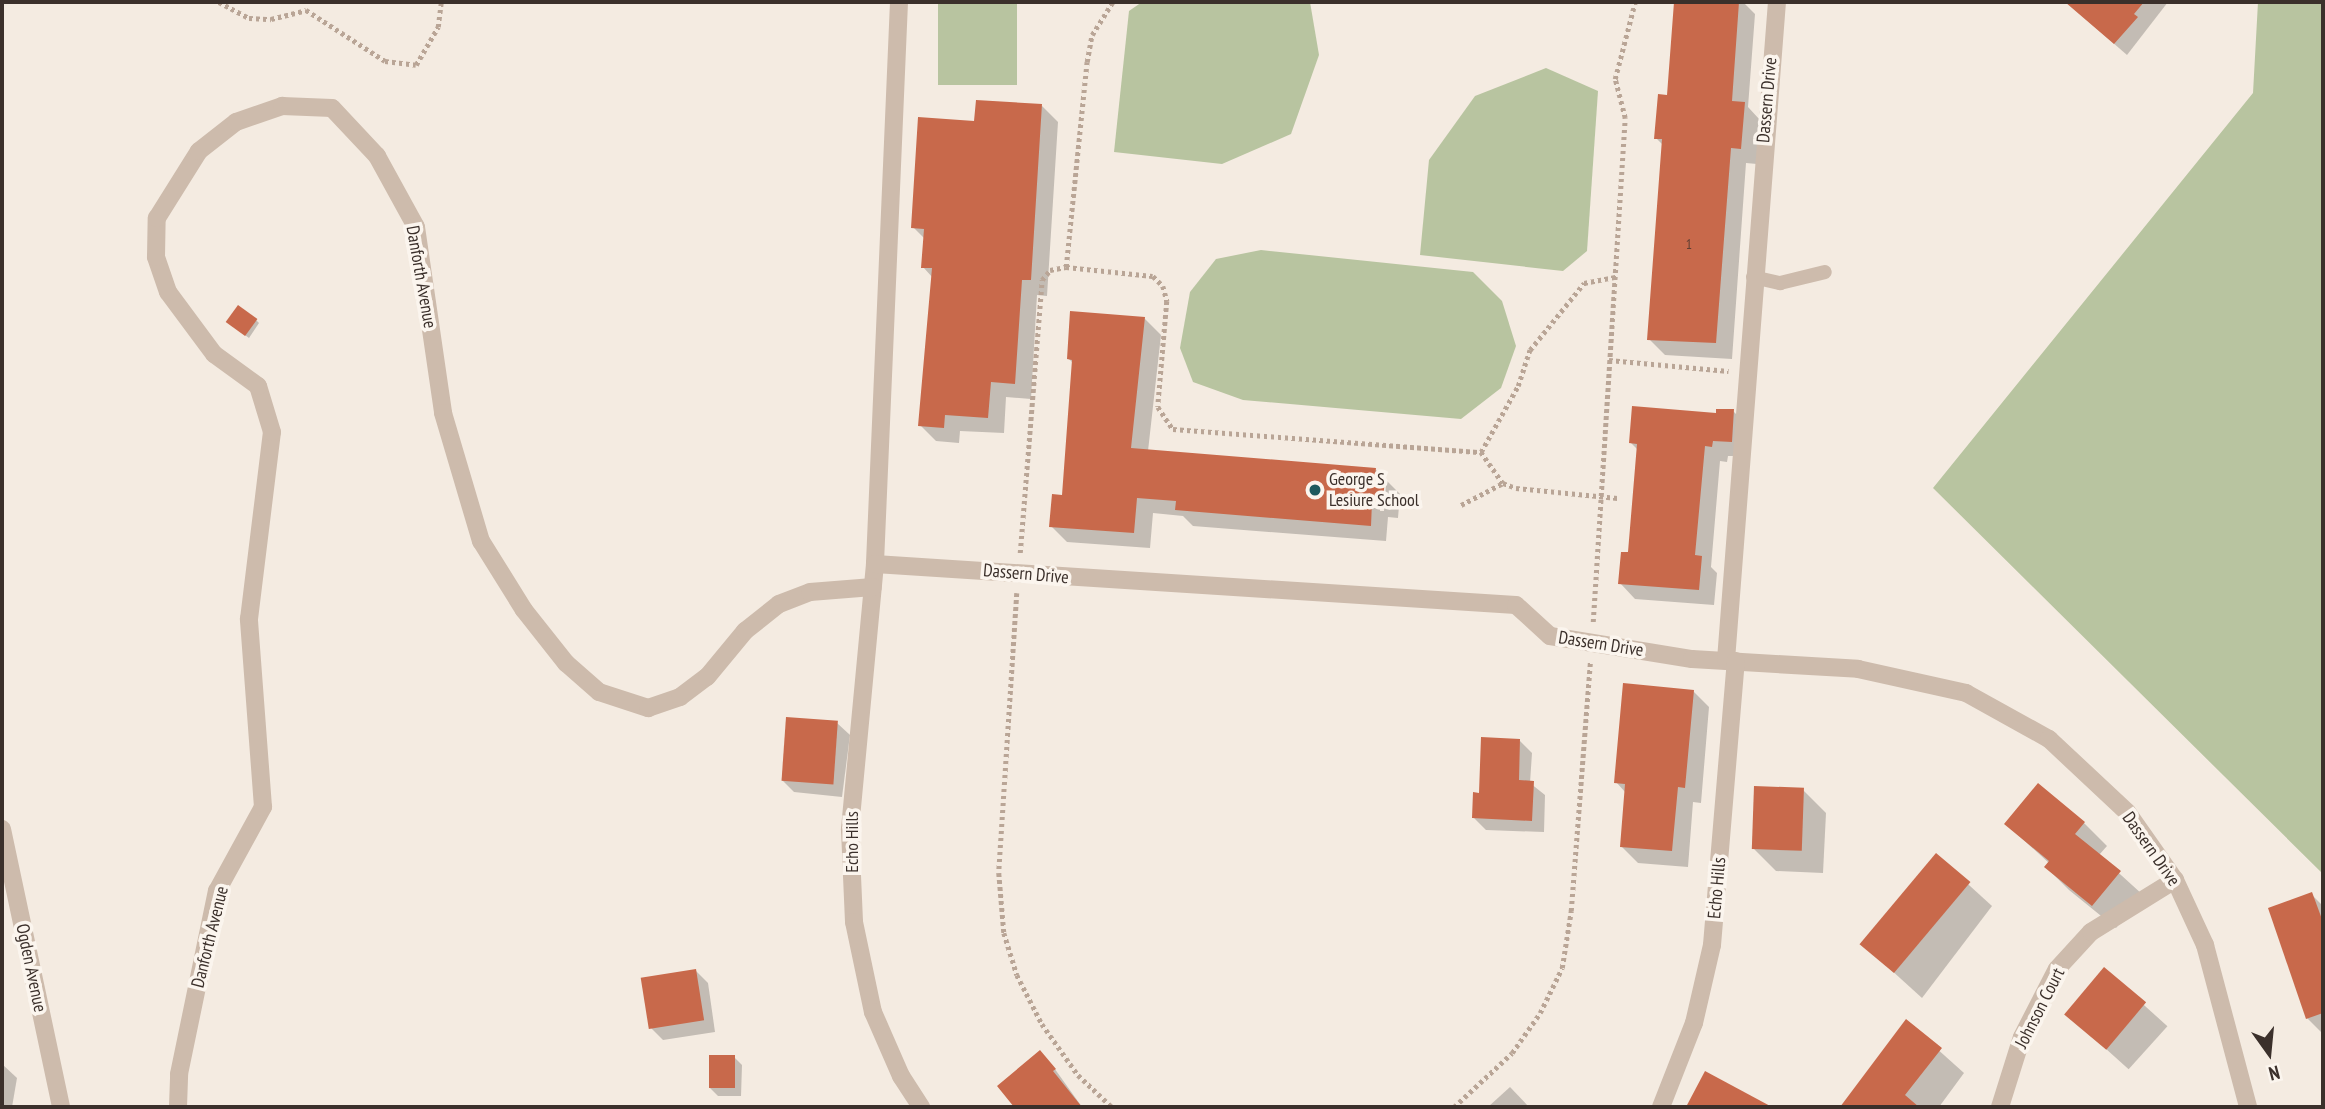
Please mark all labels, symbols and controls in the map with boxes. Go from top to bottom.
street label: Dassern Drive [1753,56,1781,144]
street label: Danforth Avenue [401,224,441,330]
house number: 1 [1686,236,1692,252]
place label: George S Lesiure School [1329,469,1419,512]
marker: George S Lesiure School [1307,482,1323,498]
street label: Dassern Drive [982,560,1070,588]
street label: Dassern Drive [1557,627,1645,661]
street label: Dassern Drive [2118,808,2184,890]
street label: Echo Hills [841,811,863,873]
street label: Echo Hills [1704,856,1730,920]
street label: Danforth Avenue [187,884,233,990]
street label: Ogden Avenue [11,922,51,1014]
street label: Johnson Court [2011,964,2069,1052]
north arrow [2234,1018,2304,1088]
text: N [2266,1060,2283,1086]

